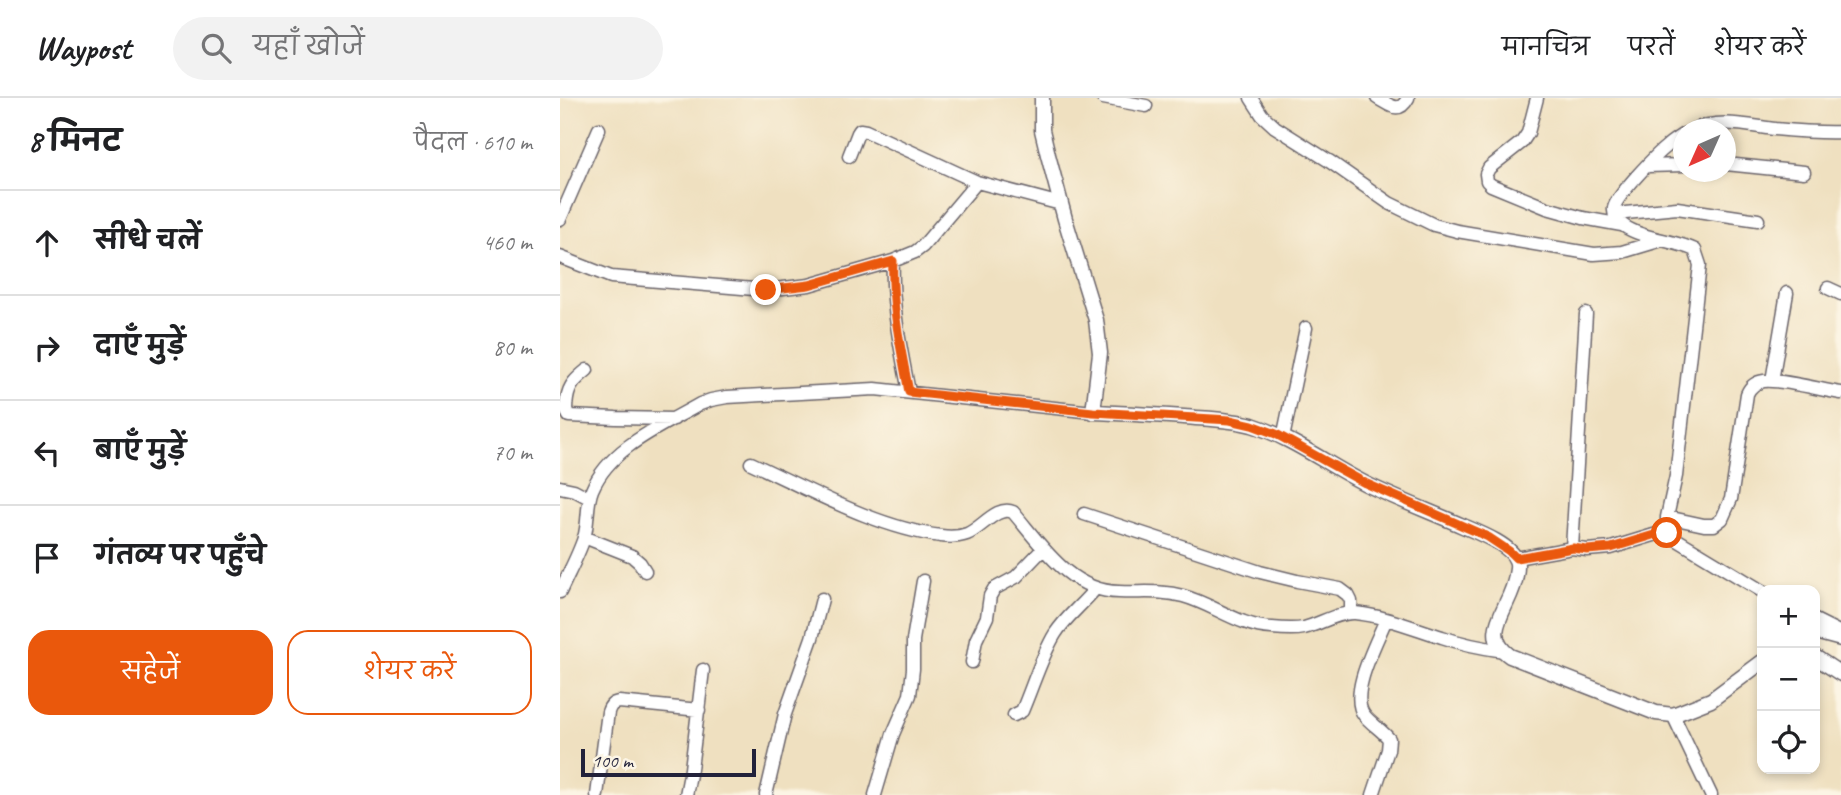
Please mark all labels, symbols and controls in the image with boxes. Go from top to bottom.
search box [173,17,663,80]
text: Waypost [35,27,131,69]
icon: search [197,29,235,67]
text: यहाँ खोजें [253,30,364,63]
text: मानचित्र [1502,32,1590,62]
text: परतें [1628,32,1675,62]
text: शेयर करें [1713,32,1806,62]
north arrow [1673,119,1736,182]
text: 8 मिनट [28,122,122,160]
text: पैदल · 610 m [414,128,532,157]
icon: ahead [28,224,66,262]
text: सीधे चलें [95,224,201,257]
text: 460 m [483,228,532,257]
route end [750,274,781,305]
icon: right [28,329,66,367]
text: दाएँ मुड़ें [95,329,185,362]
text: 80 m [493,333,532,362]
icon: left [28,434,66,472]
text: बाएँ मुड़ें [95,434,186,467]
text: 70 m [493,438,532,467]
route start [1651,517,1682,548]
icon: arrive [28,539,66,577]
text: गंतव्य पर पहुँचे [95,539,266,572]
map controls [1757,585,1820,774]
button: + [1757,585,1820,648]
button: सहेजें [28,630,273,715]
button: शेयर करें [287,630,532,715]
button: − [1757,648,1820,711]
button: locate [1757,711,1820,774]
scale bar [581,746,756,778]
text: 100 m [592,749,633,773]

